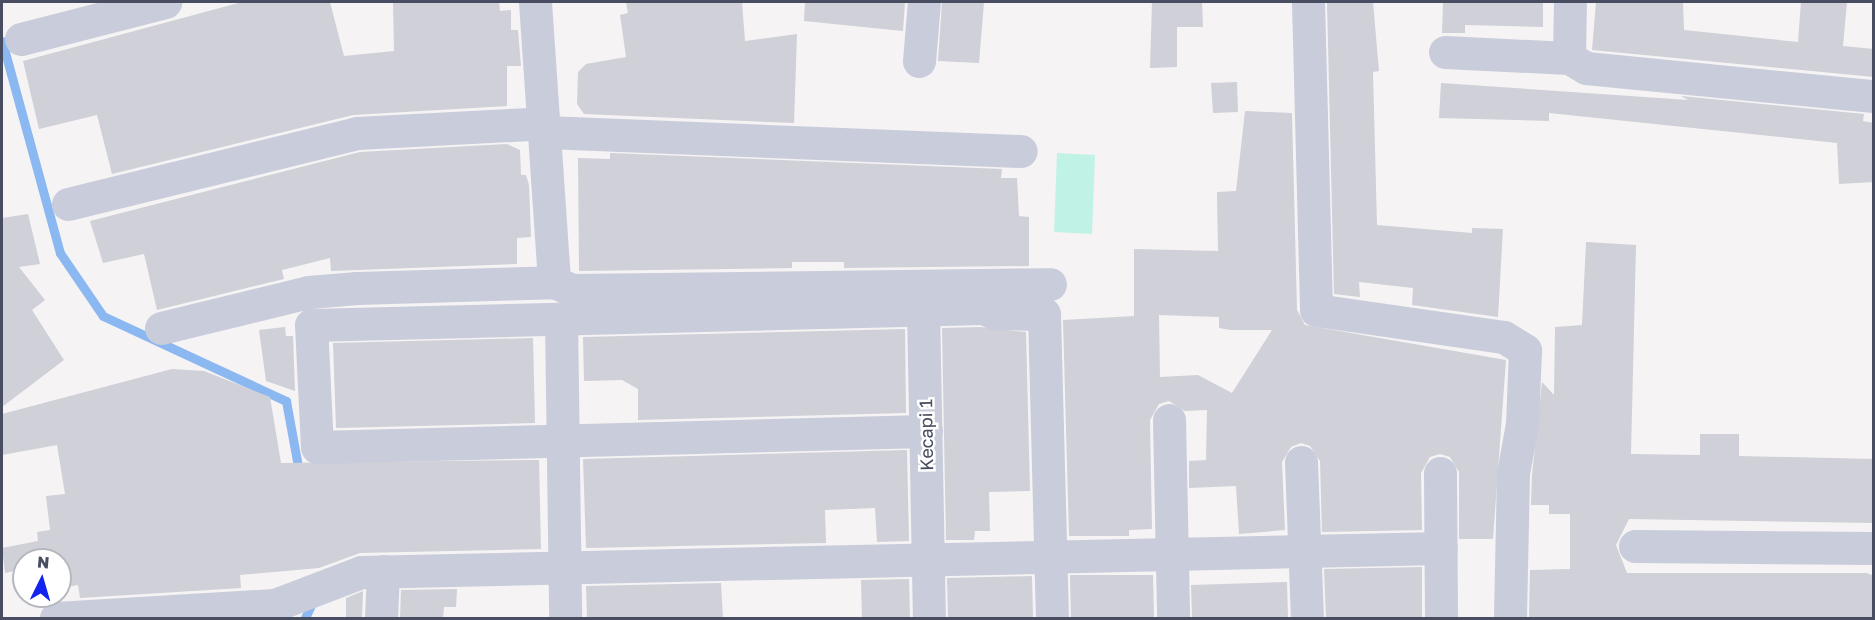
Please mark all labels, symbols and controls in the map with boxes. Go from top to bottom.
street label: Kecapi 1 [915,399,937,471]
north arrow [12,548,72,608]
text: N [36,552,50,573]

